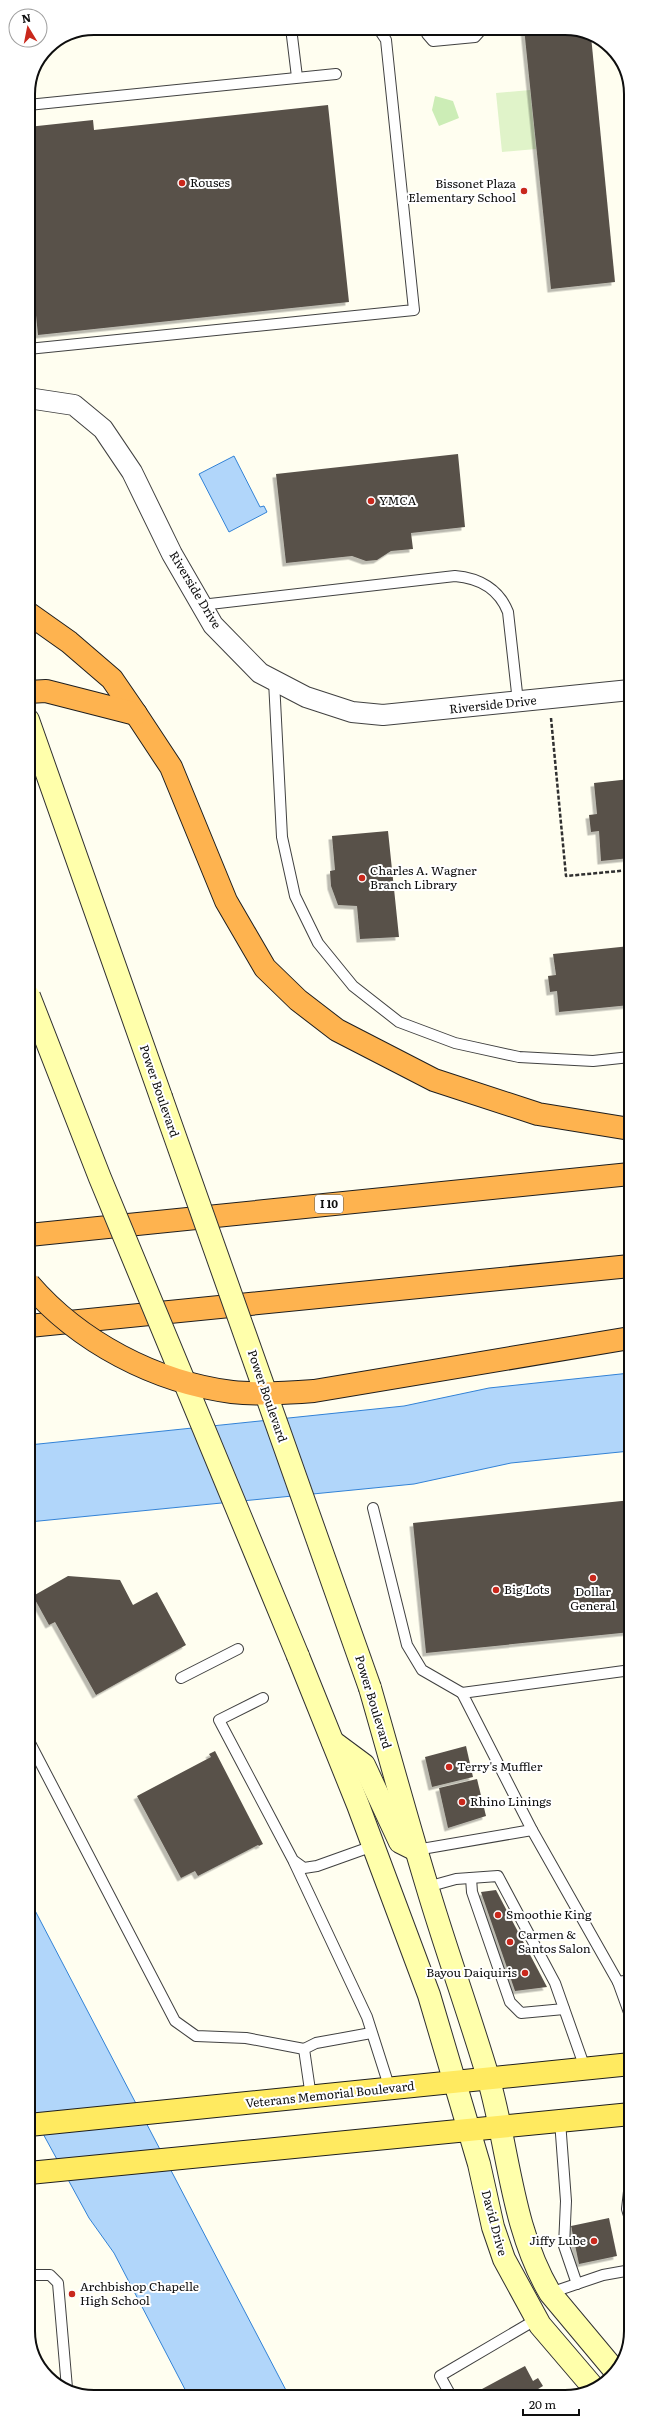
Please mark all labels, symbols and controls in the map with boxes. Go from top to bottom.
north arrow [8,8,48,48]
text: N [20,8,32,26]
place label: Rouses [190,173,230,191]
place label: Bissonet Plaza Elementary School [408,174,517,206]
marker: Rouses [177,178,187,188]
marker: Bissonet Plaza Elementary School [519,186,529,196]
place label: YMCA [379,491,417,509]
marker: YMCA [366,496,376,506]
street label: Riverside Drive [166,547,226,632]
street label: Riverside Drive [448,690,537,718]
place label: Charles A. Wagner Branch Library [370,861,477,893]
marker: Charles A. Wagner Branch Library [357,873,367,883]
street label: Power Boulevard [136,1042,184,1140]
road number: I 10 [315,1195,343,1213]
street label: Power Boulevard [244,1347,292,1445]
marker: Dollar General [588,1573,598,1583]
place label: Big Lots [504,1580,550,1598]
place label: Dollar General [570,1582,616,1614]
marker: Big Lots [491,1585,501,1595]
street label: Power Boulevard [351,1653,397,1751]
place label: Terry's Muffler [457,1757,543,1775]
marker: Terry's Muffler [444,1762,454,1772]
place label: Rhino Linings [470,1792,552,1810]
marker: Rhino Linings [457,1797,467,1807]
place label: Smoothie King [506,1905,592,1923]
marker: Smoothie King [493,1910,503,1920]
place label: Carmen & Santos Salon [518,1925,591,1957]
marker: Carmen & Santos Salon [505,1937,515,1947]
place label: Bayou Daiquiris [426,1963,518,1981]
marker: Bayou Daiquiris [520,1968,530,1978]
street label: Veterans Memorial Boulevard [244,2076,416,2112]
street label: David Drive [478,2188,512,2258]
place label: Jiffy Lube [529,2231,586,2249]
marker: Jiffy Lube [589,2236,599,2246]
place label: Archbishop Chapelle High School [80,2277,199,2309]
marker: Archbishop Chapelle High School [67,2289,77,2299]
scale bar [523,2391,579,2417]
text: 20 m [529,2395,556,2413]

